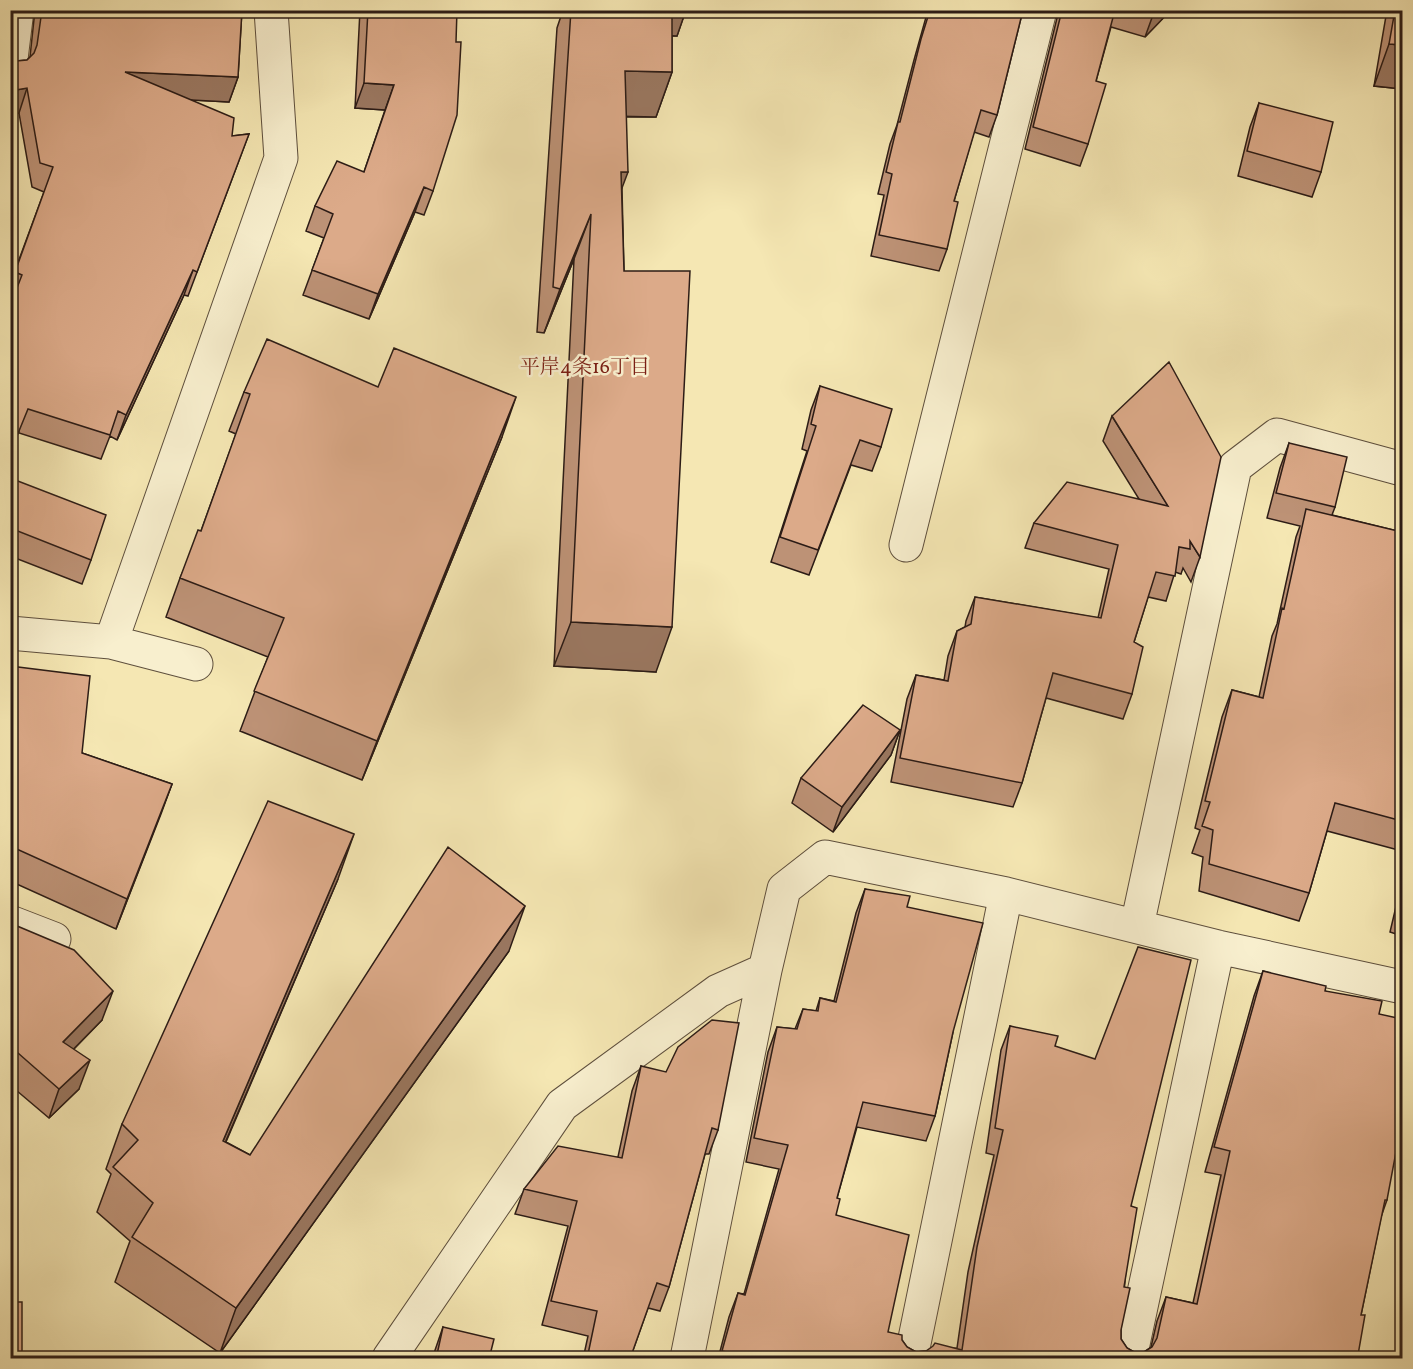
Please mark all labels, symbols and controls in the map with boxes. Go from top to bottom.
district label: 平岸4条16丁目 [520,354,650,382]

